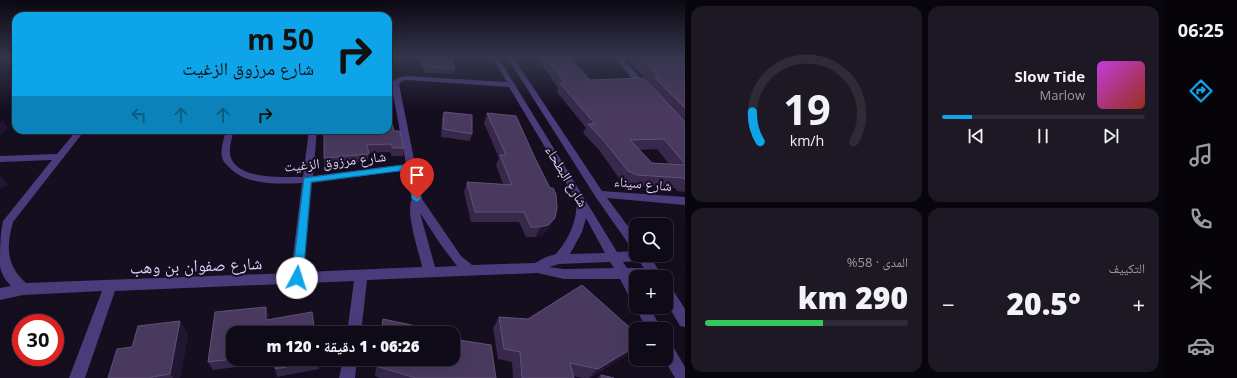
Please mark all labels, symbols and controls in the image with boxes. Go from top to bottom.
text: 06:25 [1178,18,1224,42]
text: 50 m [247,20,314,58]
icon: right [328,28,380,80]
text: شارع مرزوق الزغيت [182,56,314,80]
text: Slow Tide [1015,66,1085,86]
icon: directions [1187,77,1215,105]
text: 19 [783,81,830,137]
text: Marlow [1040,86,1085,104]
icon: left [128,104,150,126]
icon: ahead [170,104,192,126]
icon: ahead [212,104,234,126]
icon: right [254,104,276,126]
icon: previous [965,125,987,147]
icon: pause [1032,125,1054,147]
icon: next [1100,125,1122,147]
text: km/h [789,130,824,149]
icon: music [1187,141,1215,169]
street label: شارع البطحاء [540,142,593,211]
street label: شارع مرزوق الزغيت [283,146,387,177]
pin [400,158,434,199]
icon: arrive [406,164,428,186]
street label: شارع سيناء [613,171,673,196]
icon: phone [1187,205,1215,233]
map controls [629,218,673,366]
button: search [629,218,673,262]
street label: شارع صفوان بن وهب [129,251,263,280]
text: المدى · 58% [847,253,908,271]
position arrow [276,257,318,299]
text: التكييف [1109,259,1145,277]
icon: climate [1187,268,1215,296]
button: + [629,270,673,314]
text: 290 km [798,277,908,318]
text: 20.5° [1006,283,1081,324]
text: − [942,289,955,319]
text: + [1132,289,1145,319]
speed limit sign: 30 [12,314,64,366]
button: − [629,322,673,366]
icon: car [1187,332,1215,360]
text: 06:26 · 1 دقيقة · 120 m [266,336,420,356]

